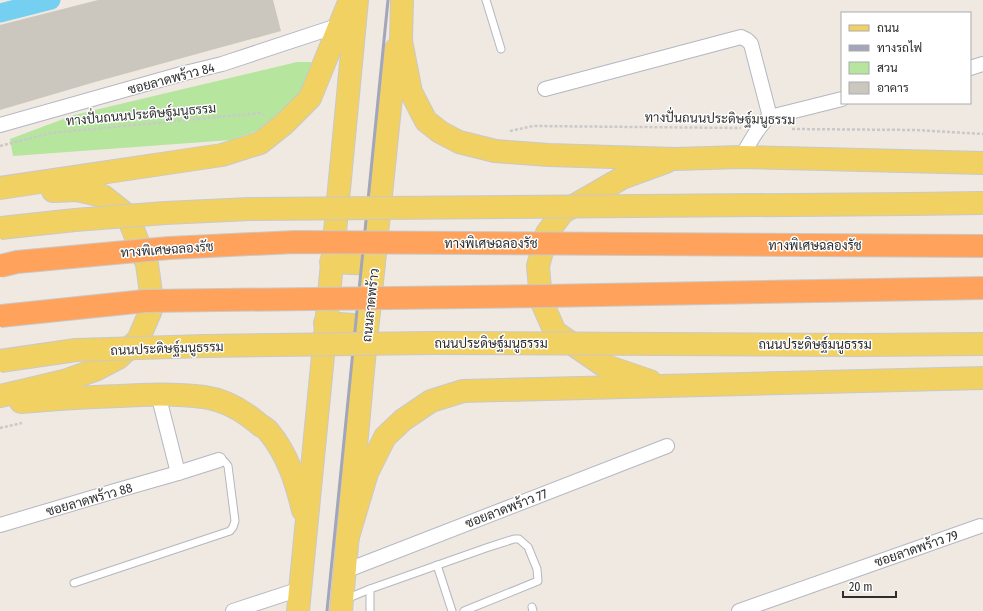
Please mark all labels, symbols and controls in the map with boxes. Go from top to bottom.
legend [841,12,971,104]
text: ถนน [877,21,900,35]
text: ทางรถไฟ [877,40,922,55]
street label: ซอยลาดพร้าว 84 [126,58,216,97]
text: สวน [877,61,898,75]
text: อาคาร [877,81,909,95]
street label: ทางปั่นถนนประดิษฐ์มนูธรรม [65,96,217,131]
street label: ทางปั่นถนนประดิษฐ์มนูธรรม [644,105,796,129]
street label: ทางพิเศษฉลองรัช [444,235,538,251]
street label: ทางพิเศษฉลองรัช [768,237,862,253]
street label: ทางพิเศษฉลองรัช [120,238,214,260]
street label: ถนนลาดพร้าว [357,267,382,343]
street label: ถนนประดิษฐ์มนูธรรม [434,334,548,353]
street label: ถนนประดิษฐ์มนูธรรม [758,335,872,354]
street label: ถนนประดิษฐ์มนูธรรม [110,337,224,360]
street label: ซอยลาดพร้าว 88 [44,478,134,519]
street label: ซอยลาดพร้าว 77 [462,484,549,531]
street label: ซอยลาดพร้าว 79 [872,525,960,570]
scale bar [843,573,896,599]
text: 20 m [849,580,873,594]

